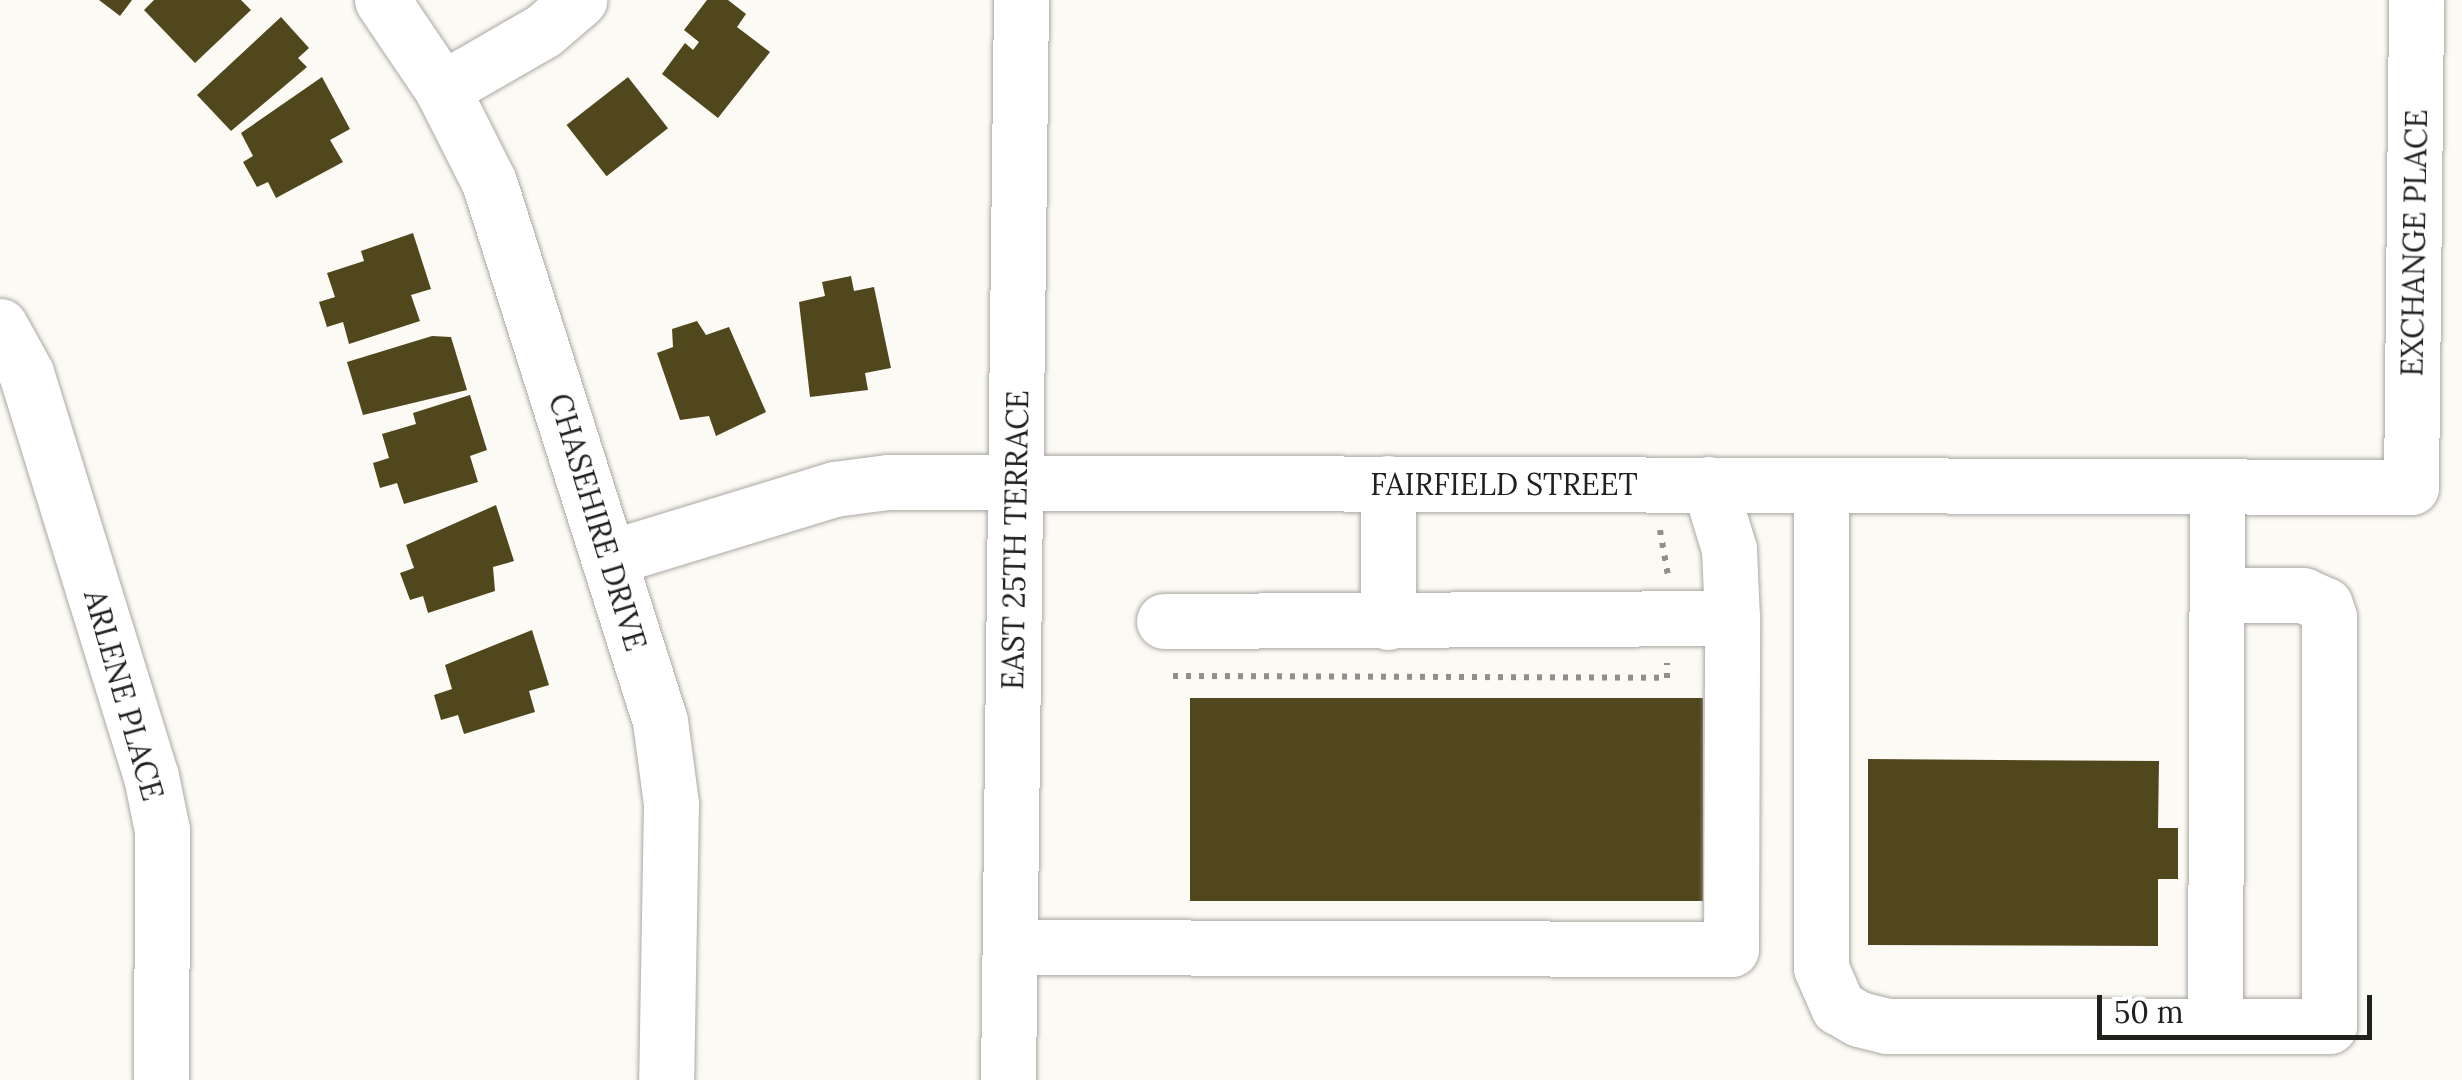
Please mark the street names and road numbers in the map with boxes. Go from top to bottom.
street label: EXCHANGE PLACE [2394,109,2434,377]
street label: CHASEHIRE DRIVE [542,389,654,655]
street label: EAST 25TH TERRACE [994,390,1036,690]
street label: FAIRFIELD STREET [1370,466,1638,502]
street label: ARLENE PLACE [77,586,171,804]

